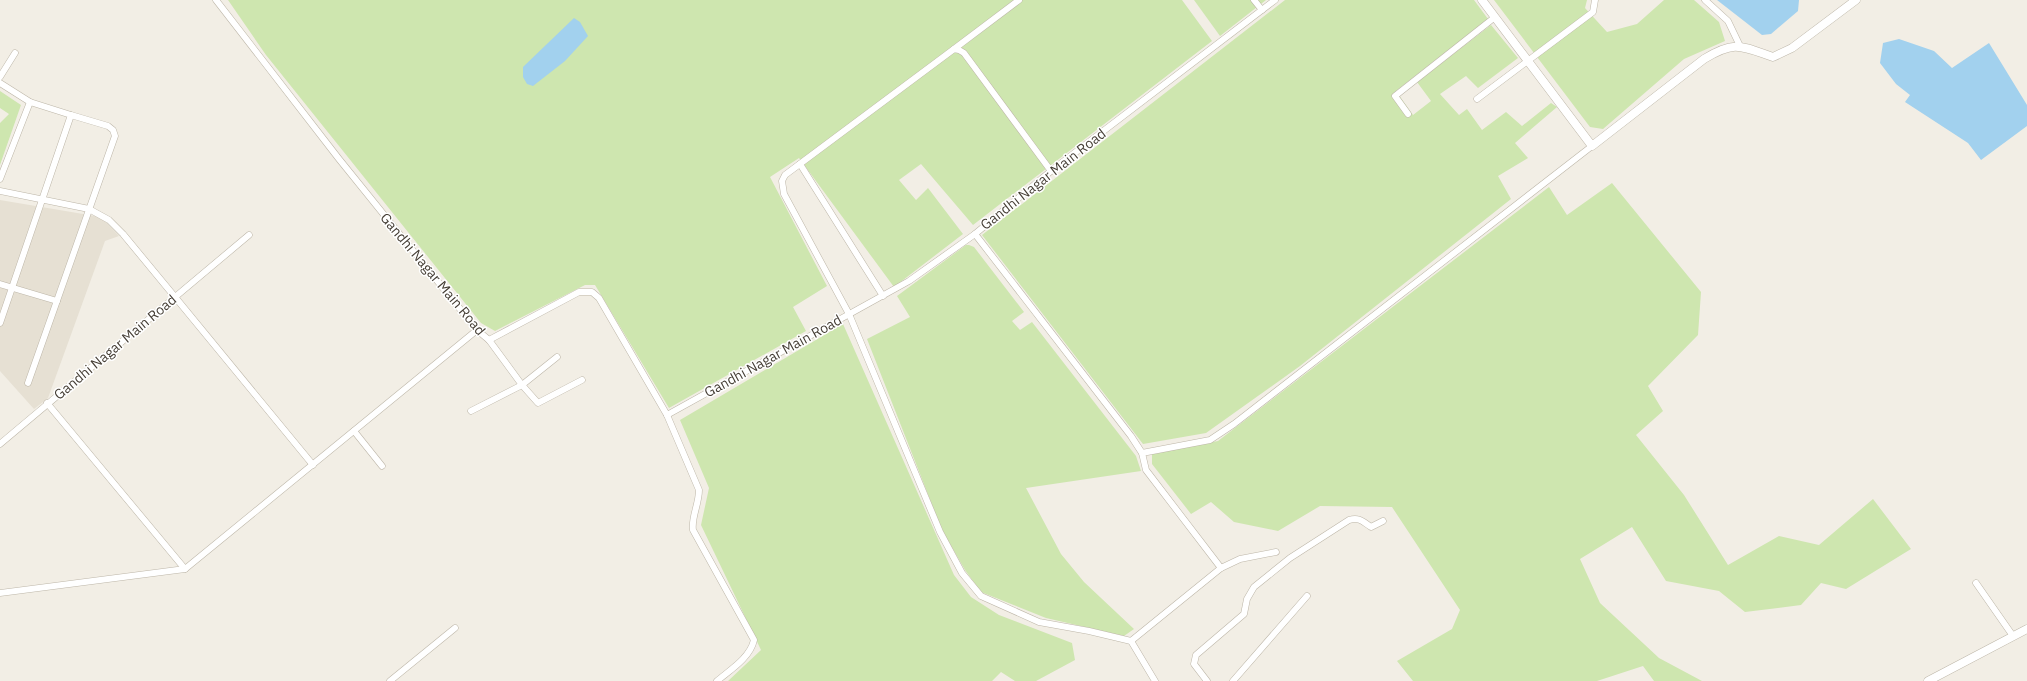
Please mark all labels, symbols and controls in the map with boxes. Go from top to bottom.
street label: Gandhi Nagar Main Road [977,124,1109,234]
street label: Gandhi Nagar Main Road [376,209,490,339]
street label: Gandhi Nagar Main Road [50,290,180,404]
street label: Gandhi Nagar Main Road [701,311,845,401]

